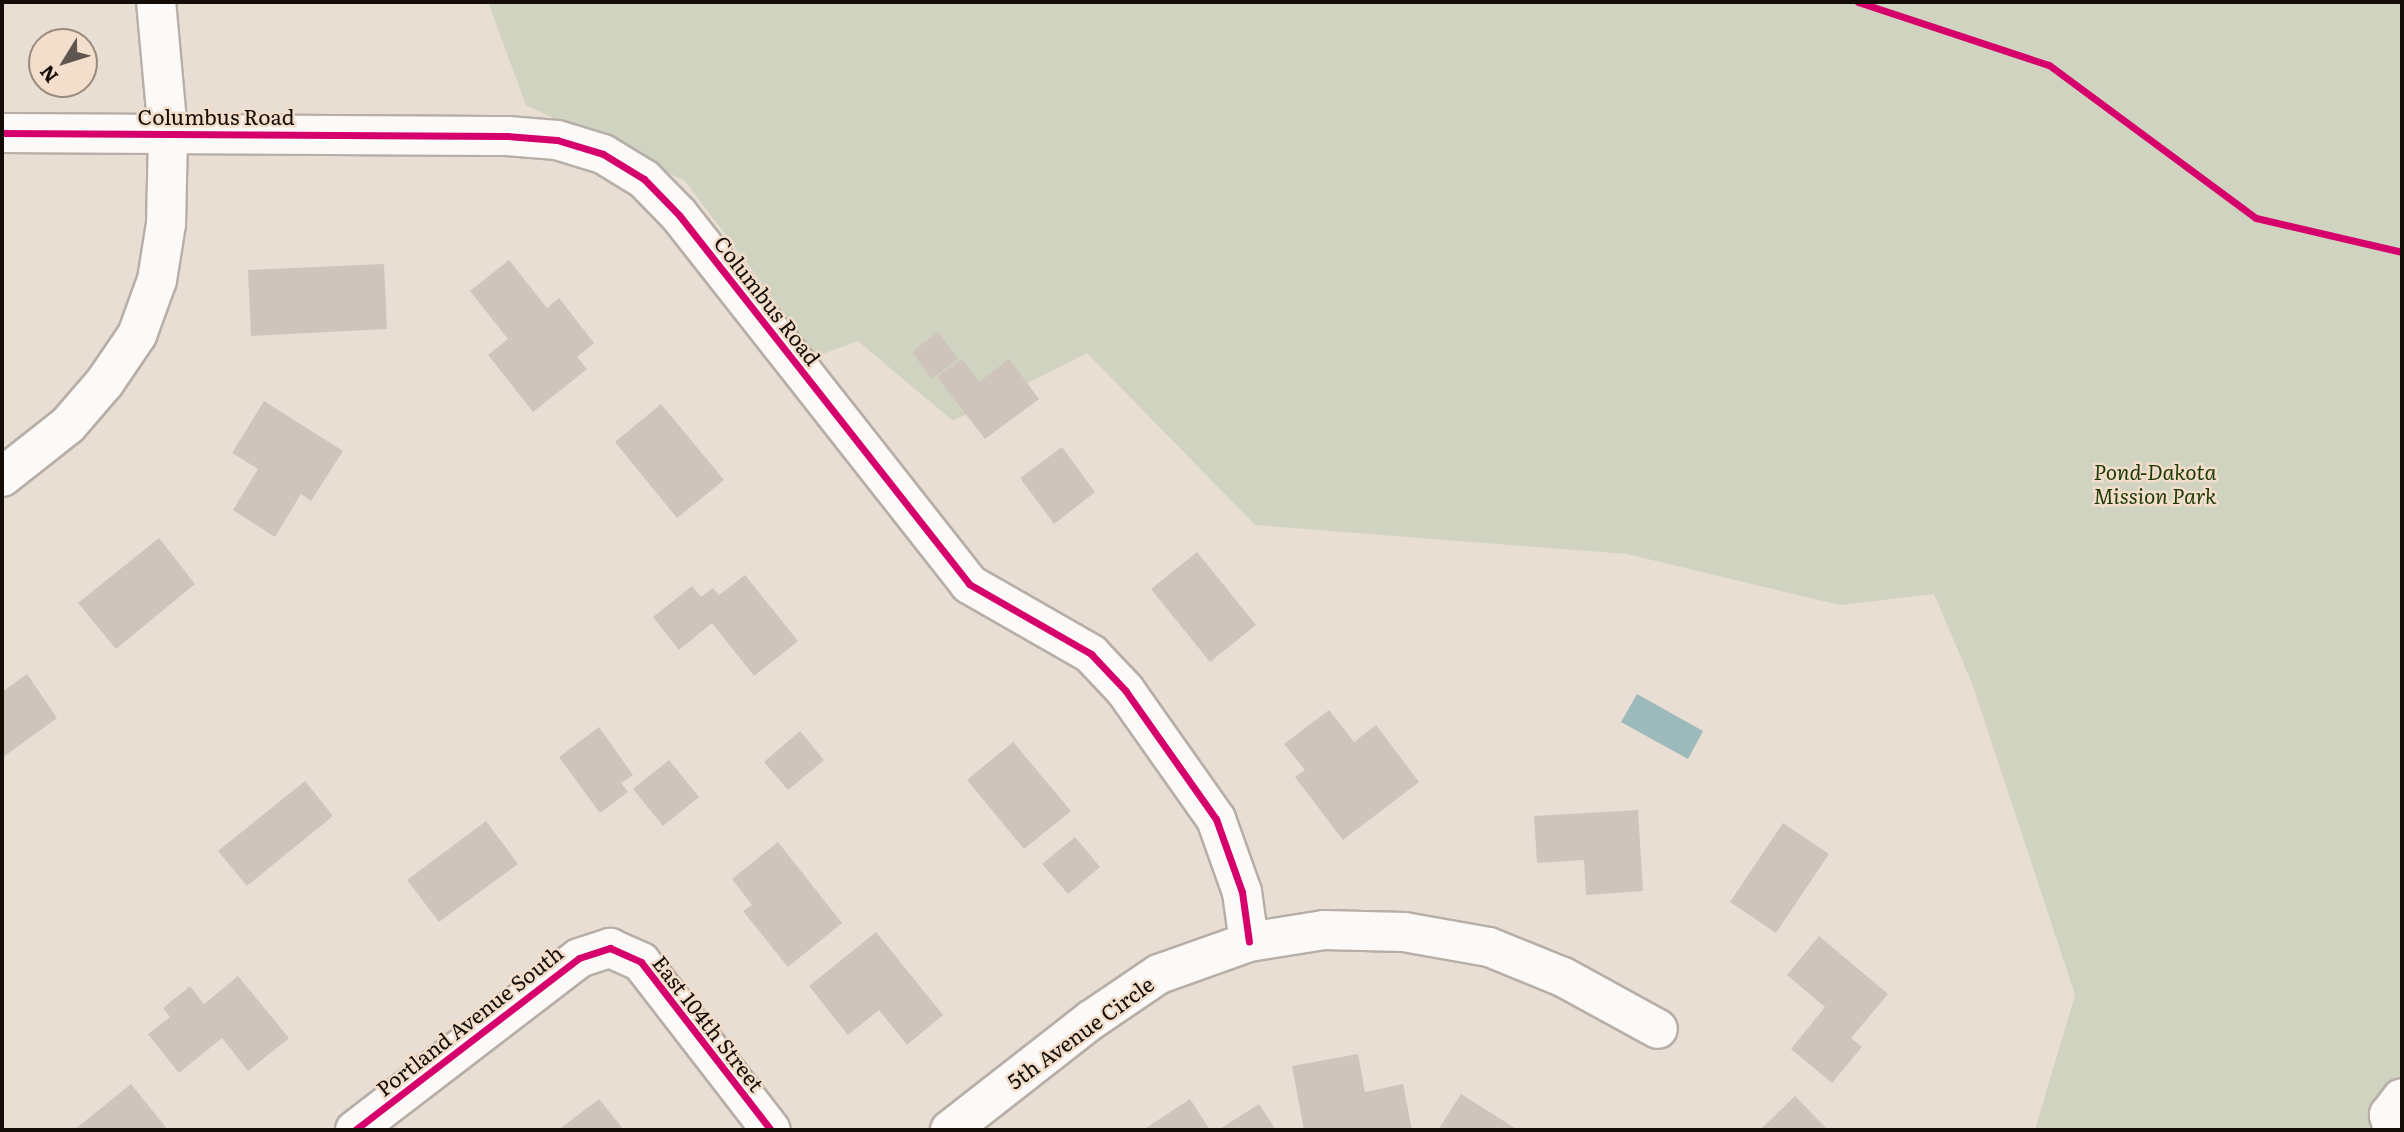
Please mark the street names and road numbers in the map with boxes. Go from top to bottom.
street label: Columbus Road [137,103,295,129]
street label: Columbus Road [710,230,826,370]
street label: Portland Avenue South [371,939,567,1101]
street label: East 104th Street [648,950,770,1096]
street label: 5th Avenue Circle [1002,970,1158,1094]

